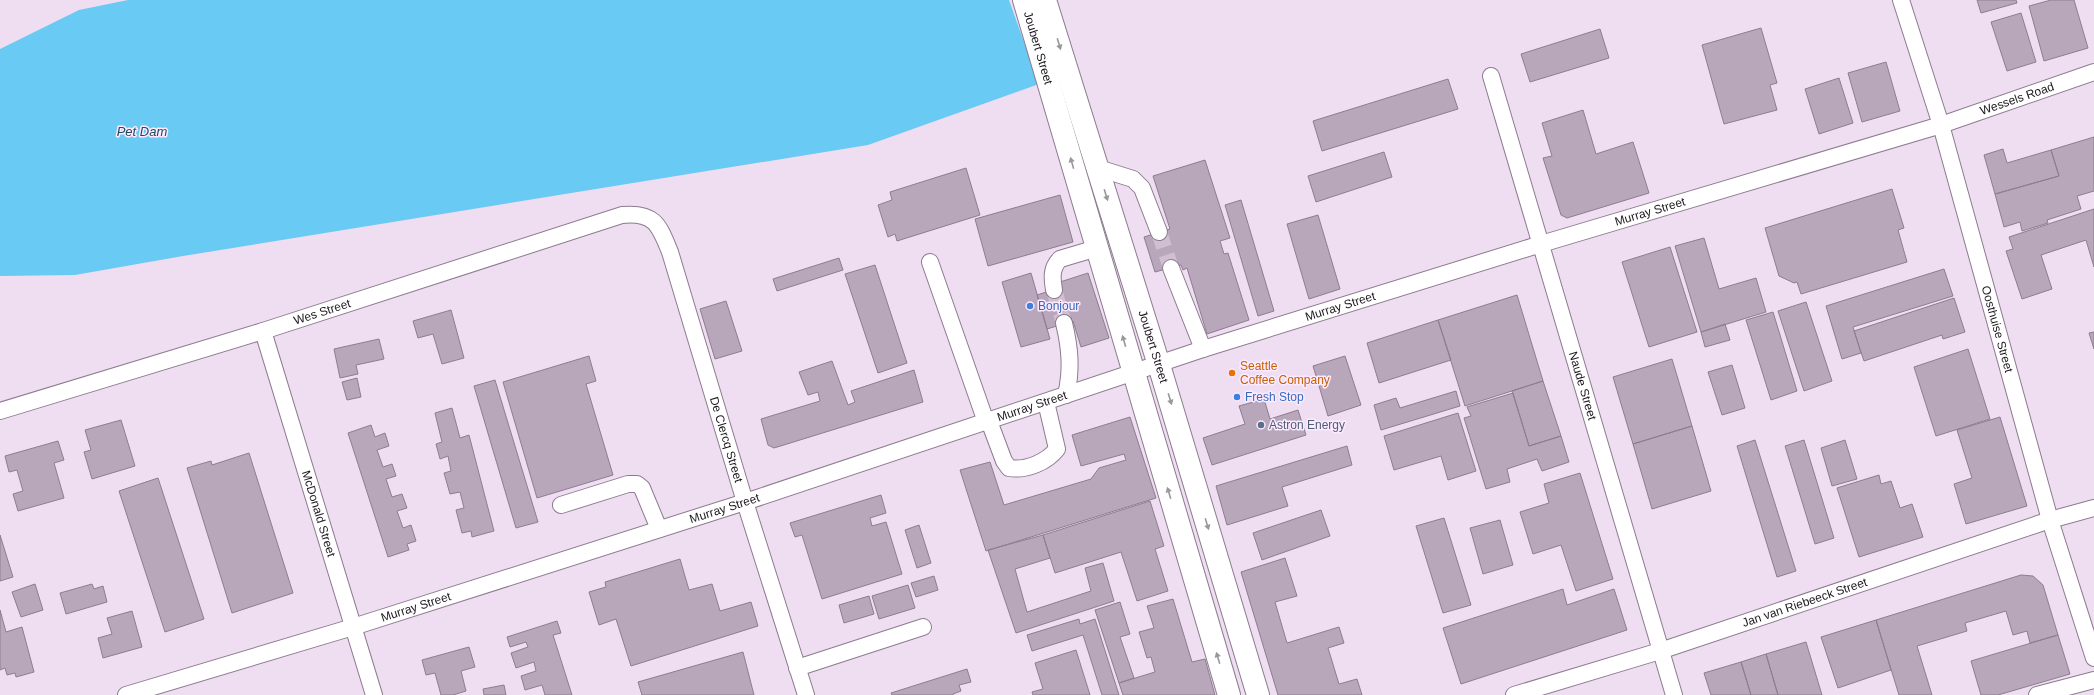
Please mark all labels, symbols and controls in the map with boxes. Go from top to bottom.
street label: Joubert Street [1021,10,1056,87]
one-way arrow [1056,38,1062,50]
street label: Wessels Road [1978,79,2056,118]
water label: Pet Dam [117,124,167,139]
one-way arrow [1069,156,1075,168]
one-way arrow [1103,189,1109,201]
street label: Murray Street [1613,194,1688,229]
street label: Oosthuise Street [1979,284,2016,375]
street label: Murray Street [1303,289,1378,324]
street label: Wes Street [292,296,353,328]
place label: Bonjour [1038,299,1079,313]
marker: Bonjour [1025,301,1035,311]
street label: Joubert Street [1135,308,1171,385]
one-way arrow [1121,335,1127,347]
street label: Naude Street [1566,350,1600,422]
place label: Seattle Coffee Company [1240,359,1330,387]
marker: Seattle Coffee Company [1227,368,1237,378]
street label: Murray Street [995,388,1069,424]
place label: Fresh Stop [1245,390,1304,404]
marker: Fresh Stop [1232,392,1242,402]
one-way arrow [1167,394,1173,406]
street label: De Clercq Street [707,395,746,485]
place label: Astron Energy [1269,418,1345,432]
marker: Astron Energy [1256,420,1266,430]
street label: McDonald Street [299,469,339,559]
one-way arrow [1166,486,1172,498]
street label: Murray Street [688,490,762,526]
one-way arrow [1204,518,1210,530]
street label: Jan van Riebeeck Street [1740,575,1869,630]
street label: Murray Street [379,589,453,625]
one-way arrow [1215,651,1221,663]

